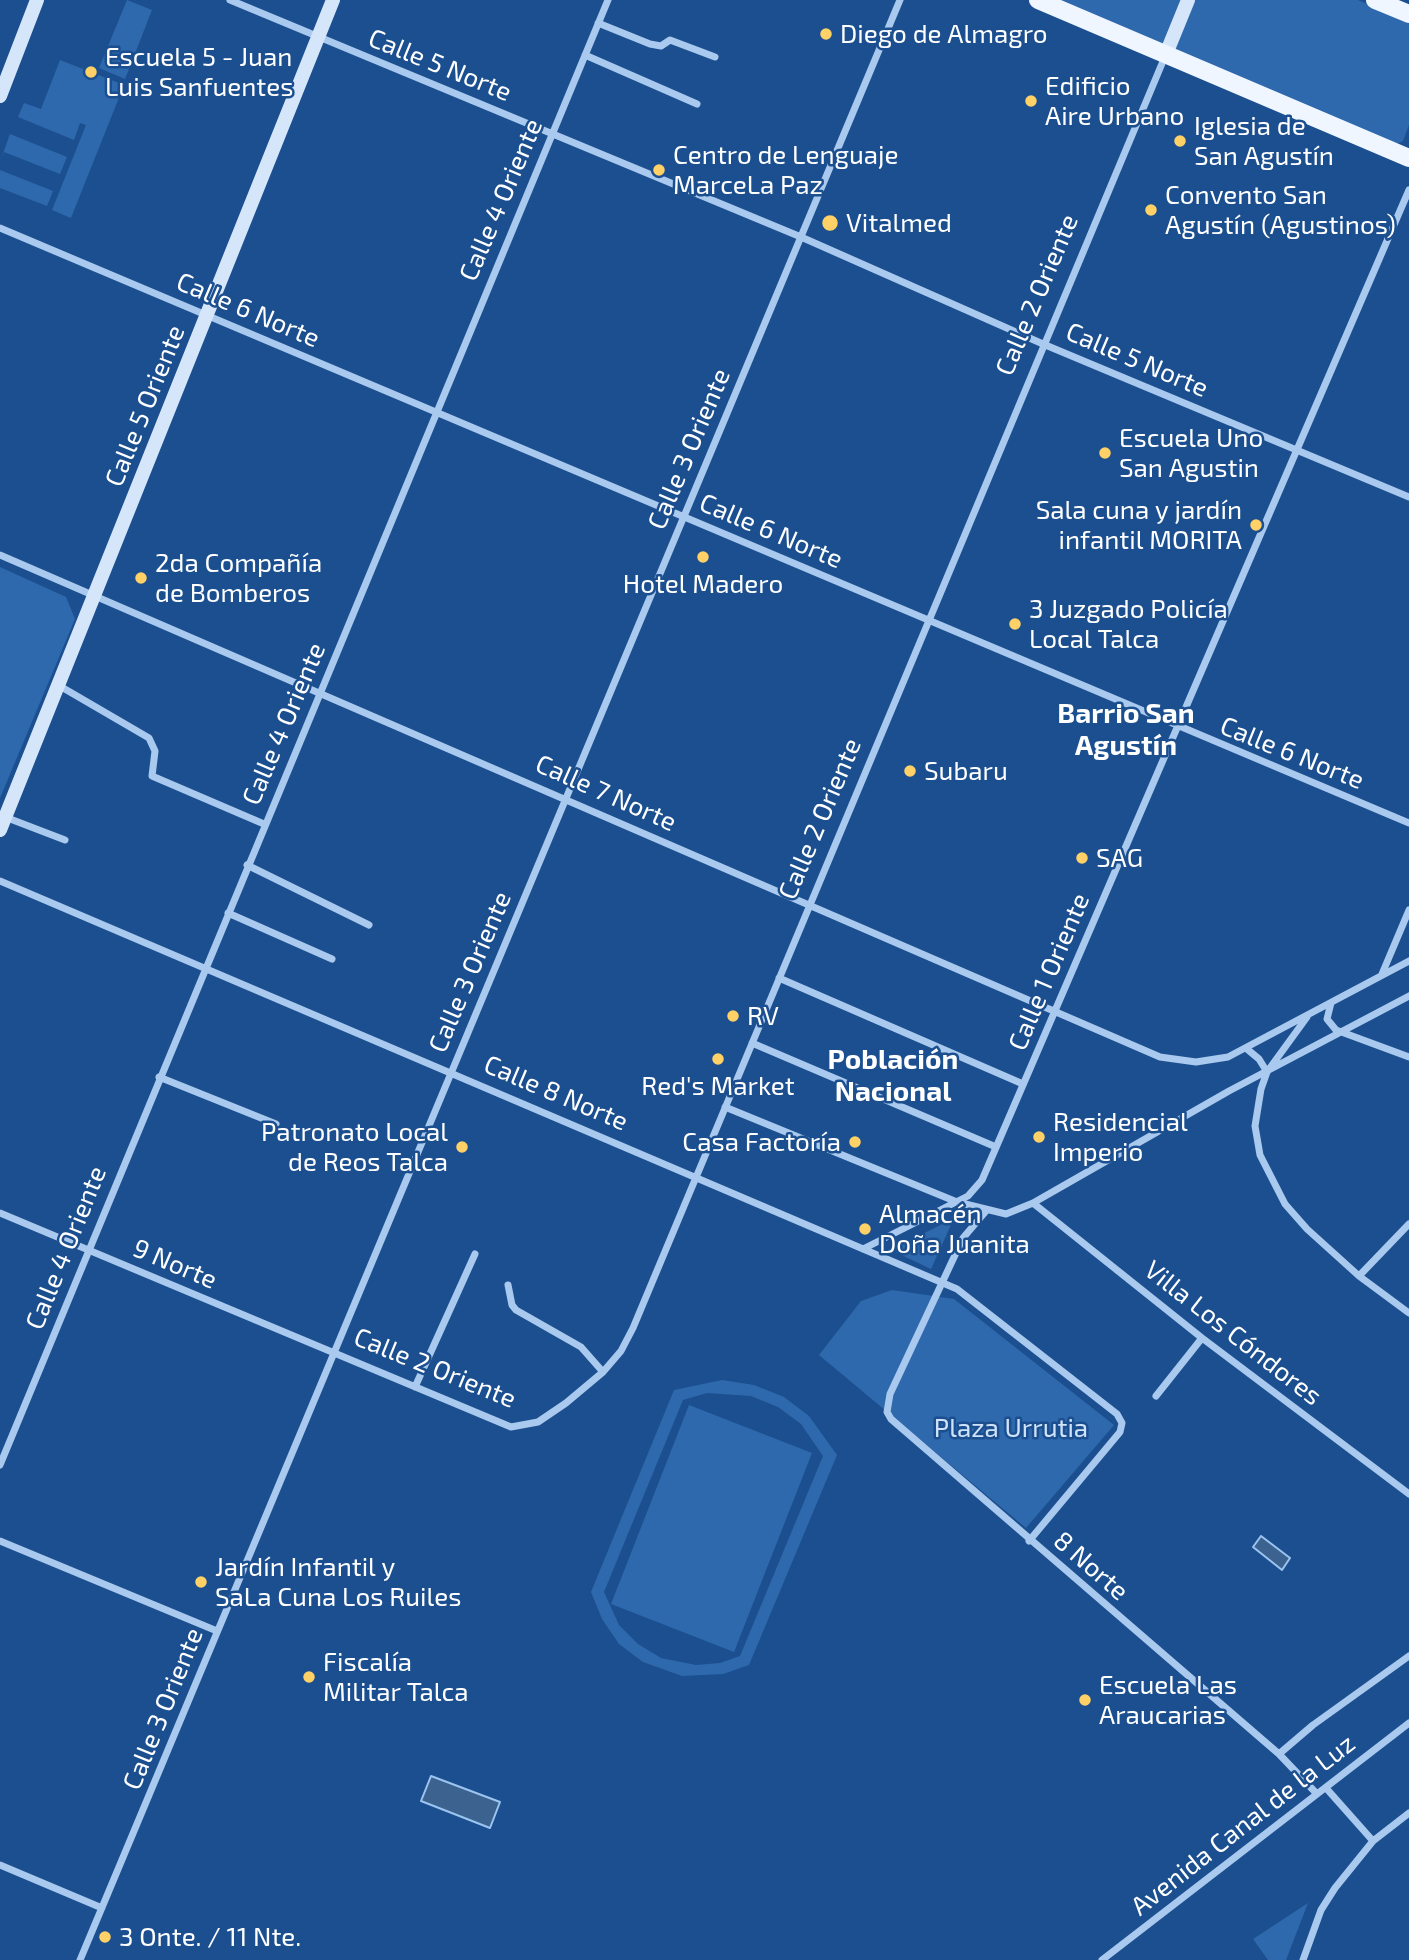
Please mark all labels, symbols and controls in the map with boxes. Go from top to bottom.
place label: Diego de Almagro [840,18,1048,50]
street label: Calle 5 Norte [364,22,516,108]
marker: Diego de Almagro [818,26,834,42]
place label: Escuela 5 - Juan Luis Sanfuentes [105,41,293,102]
marker: Escuela 5 - Juan Luis Sanfuentes [83,64,99,80]
place label: Edificio Aire Urbano [1045,70,1184,132]
marker: Edificio Aire Urbano [1023,93,1039,109]
place label: Iglesia de San Agustín [1194,110,1334,172]
street label: Calle 4 Oriente [453,114,549,286]
marker: Iglesia de San Agustín [1172,133,1188,149]
place label: Centro de Lenguaje MarceLa Paz [673,139,899,200]
marker: Centro de Lenguaje MarceLa Paz [651,162,667,178]
place label: Convento San Agustín (Agustinos) [1165,179,1396,241]
marker: Convento San Agustín (Agustinos) [1143,202,1159,218]
place label: Vitalmed [846,207,952,239]
street label: Calle 2 Oriente [989,210,1085,380]
marker: Vitalmed [820,213,840,233]
street label: Calle 6 Norte [172,266,324,354]
street label: Calle 5 Norte [1061,316,1213,404]
street label: Calle 5 Oriente [98,321,192,491]
street label: Calle 3 Oriente [641,364,737,534]
place label: Escuela Uno San Agustin [1119,422,1263,484]
marker: Escuela Uno San Agustin [1097,445,1113,461]
street label: Calle 6 Norte [695,487,847,575]
place label: Sala cuna y jardín infantil MORITA [1036,494,1242,556]
marker: Sala cuna y jardín infantil MORITA [1248,517,1264,533]
place label: 2da Compañía de Bomberos [155,547,322,608]
marker: Hotel Madero [695,549,711,565]
place label: Hotel Madero [623,568,783,600]
marker: 2da Compañía de Bomberos [133,570,149,586]
place label: 3 Juzgado Policía Local Talca [1029,593,1228,654]
marker: 3 Juzgado Policía Local Talca [1007,616,1023,632]
street label: Calle 4 Oriente [236,638,332,810]
district label: Barrio San Agustín [1057,697,1195,763]
street label: Calle 6 Norte [1216,710,1368,796]
street label: Calle 2 Oriente [772,734,868,904]
street label: Calle 7 Norte [531,748,681,838]
place label: Subaru [924,755,1008,787]
marker: Subaru [902,763,918,779]
place label: SAG [1096,842,1143,874]
marker: SAG [1074,850,1090,866]
street label: Calle 3 Oriente [422,887,518,1057]
street label: Calle 1 Oriente [1002,889,1096,1055]
place label: RV [747,1000,779,1032]
marker: RV [725,1008,741,1024]
district label: Población Nacional [828,1043,958,1109]
street label: Calle 8 Norte [479,1049,633,1137]
marker: Red's Market [710,1051,726,1067]
place label: Red's Market [641,1070,795,1102]
place label: Residencial Imperio [1053,1106,1188,1168]
place label: Patronato Local de Reos Talca [261,1116,448,1178]
place label: Casa Factoría [682,1126,841,1158]
marker: Residencial Imperio [1031,1129,1047,1145]
marker: Casa Factoría [847,1134,863,1150]
marker: Patronato Local de Reos Talca [454,1139,470,1155]
street label: Calle 4 Oriente [19,1162,113,1334]
place label: Almacén Doña Juanita [879,1198,1030,1260]
marker: Almacén Doña Juanita [857,1221,873,1237]
street label: 9 Norte [128,1232,222,1296]
street label: Villa Los Cóndores [1138,1254,1328,1412]
street label: Calle 2 Oriente [349,1321,521,1415]
park label: Plaza Urrutia [934,1412,1088,1444]
street label: 8 Norte [1047,1525,1135,1607]
place label: Jardín Infantil y SaLa Cuna Los Ruiles [215,1551,461,1612]
marker: Jardín Infantil y SaLa Cuna Los Ruiles [193,1574,209,1590]
street label: Calle 3 Oriente [116,1624,210,1794]
place label: Fiscalía Militar Talca [323,1646,468,1708]
marker: Fiscalía Militar Talca [301,1669,317,1685]
place label: Escuela Las Araucarias [1099,1669,1237,1730]
marker: Escuela Las Araucarias [1077,1692,1093,1708]
street label: Avenida Canal de la Luz [1125,1728,1361,1922]
place label: 3 Onte. / 11 Nte. [119,1921,301,1953]
marker: 3 Onte. / 11 Nte. [97,1929,113,1945]

